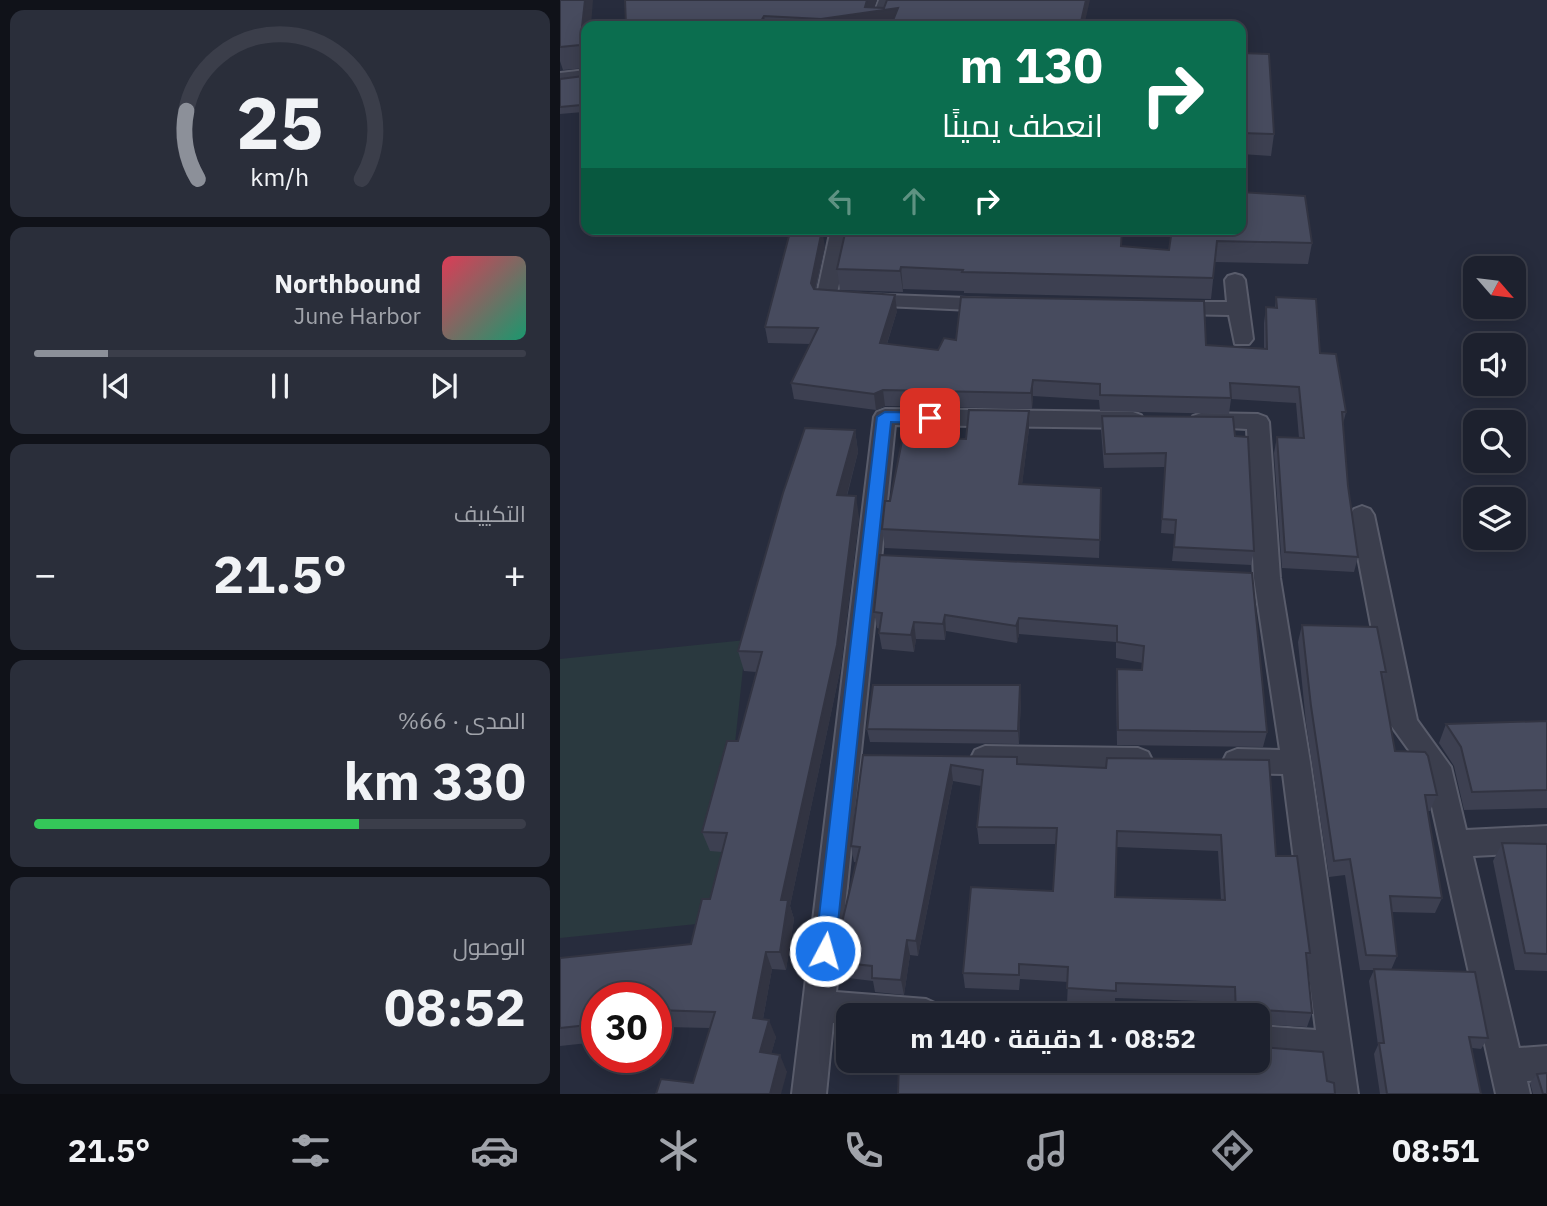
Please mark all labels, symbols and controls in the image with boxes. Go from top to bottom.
text: 130 m [959,33,1103,96]
icon: right [1127,49,1218,140]
text: 25 [236,75,324,170]
text: انعطف يمينًا [942,104,1103,146]
text: km/h [251,160,309,193]
icon: left [822,182,860,220]
icon: ahead [895,182,933,220]
icon: right [968,182,1006,220]
north arrow [1463,256,1526,318]
map controls [1463,256,1526,550]
text: Northbound [274,266,421,300]
text: June Harbor [293,300,421,330]
button: sound [1463,333,1526,396]
icon: previous [97,367,135,405]
icon: pause [261,367,299,405]
icon: next [425,367,463,405]
pin [900,388,960,448]
icon: arrive [911,399,949,437]
button: search [1463,410,1526,473]
button: layers [1463,487,1526,550]
text: التكييف [454,498,526,528]
text: 21.5° [213,540,347,607]
text: − [34,549,57,598]
text: + [503,549,526,598]
text: المدى · 66% [398,705,526,735]
text: 330 km [344,747,526,814]
position arrow [788,914,862,988]
text: الوصول [453,931,526,961]
text: 08:52 [384,973,526,1040]
speed limit sign: 30 [581,982,672,1073]
text: 08:52 · 1 دقيقة · 140 m [910,1021,1196,1055]
icon: filters [286,1126,335,1175]
icon: car [470,1126,519,1175]
icon: climate [654,1126,703,1175]
icon: phone [839,1126,888,1175]
icon: music [1023,1126,1072,1175]
icon: directions [1208,1126,1257,1175]
text: 21.5° [68,1129,150,1171]
text: 08:51 [1392,1129,1479,1171]

